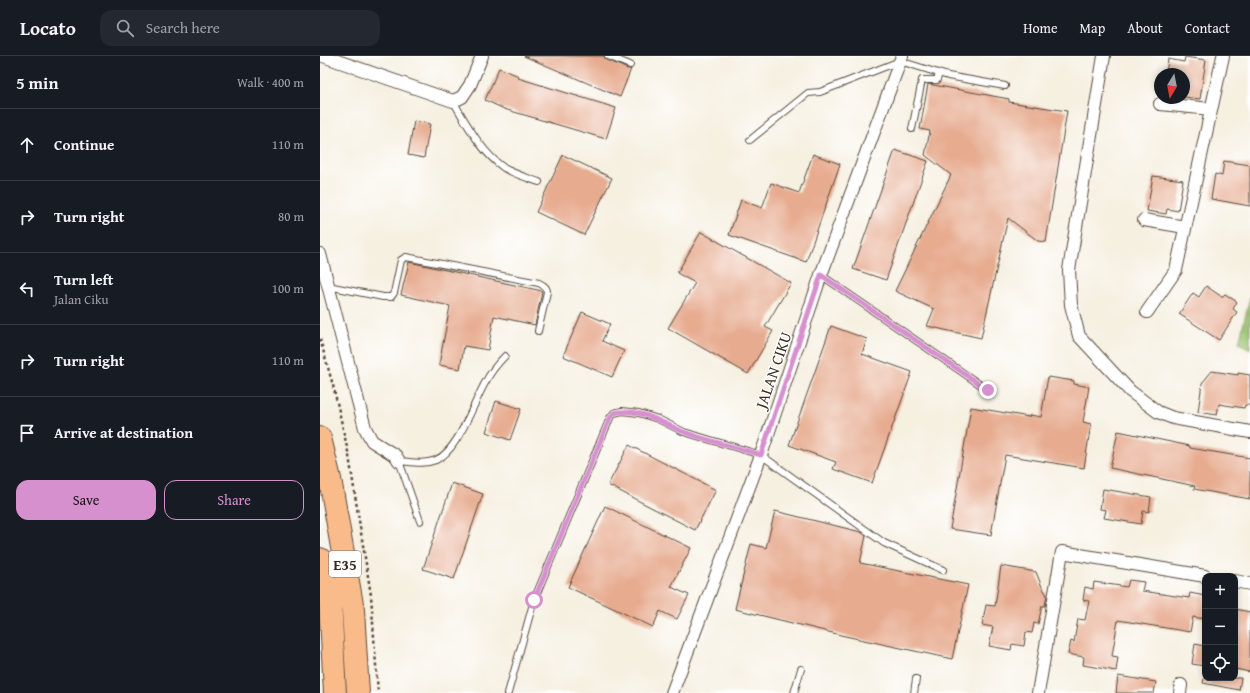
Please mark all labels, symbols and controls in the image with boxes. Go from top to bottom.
search box [100,10,380,46]
text: Locato [20,14,76,42]
icon: search [114,17,136,39]
text: Search here [146,17,220,38]
text: Home [1023,18,1058,38]
text: Map [1080,18,1105,38]
text: About [1127,18,1163,38]
text: Contact [1185,18,1230,38]
north arrow [1154,68,1190,104]
text: 5 min [16,70,58,95]
text: Walk · 400 m [237,73,304,92]
icon: ahead [16,134,38,156]
text: Continue [54,134,115,155]
text: 110 m [272,135,304,154]
icon: right [16,206,38,228]
text: Turn right [54,206,125,227]
text: 80 m [278,207,304,226]
text: Turn left [54,269,113,290]
icon: left [16,278,38,300]
text: 100 m [272,279,304,298]
text: Jalan Ciku [54,290,109,309]
street label: JALAN CIKU [748,328,797,414]
icon: right [16,350,38,372]
text: Turn right [54,350,125,371]
text: 110 m [272,351,304,370]
route end [979,381,997,399]
icon: arrive [16,422,38,444]
text: Arrive at destination [54,422,193,443]
button: Save [16,480,156,520]
button: Share [164,480,304,520]
road number: E35 [329,551,361,577]
map controls [1202,573,1238,681]
button: + [1202,573,1238,609]
route start [525,591,543,609]
button: − [1202,609,1238,645]
button: locate [1202,645,1238,681]

